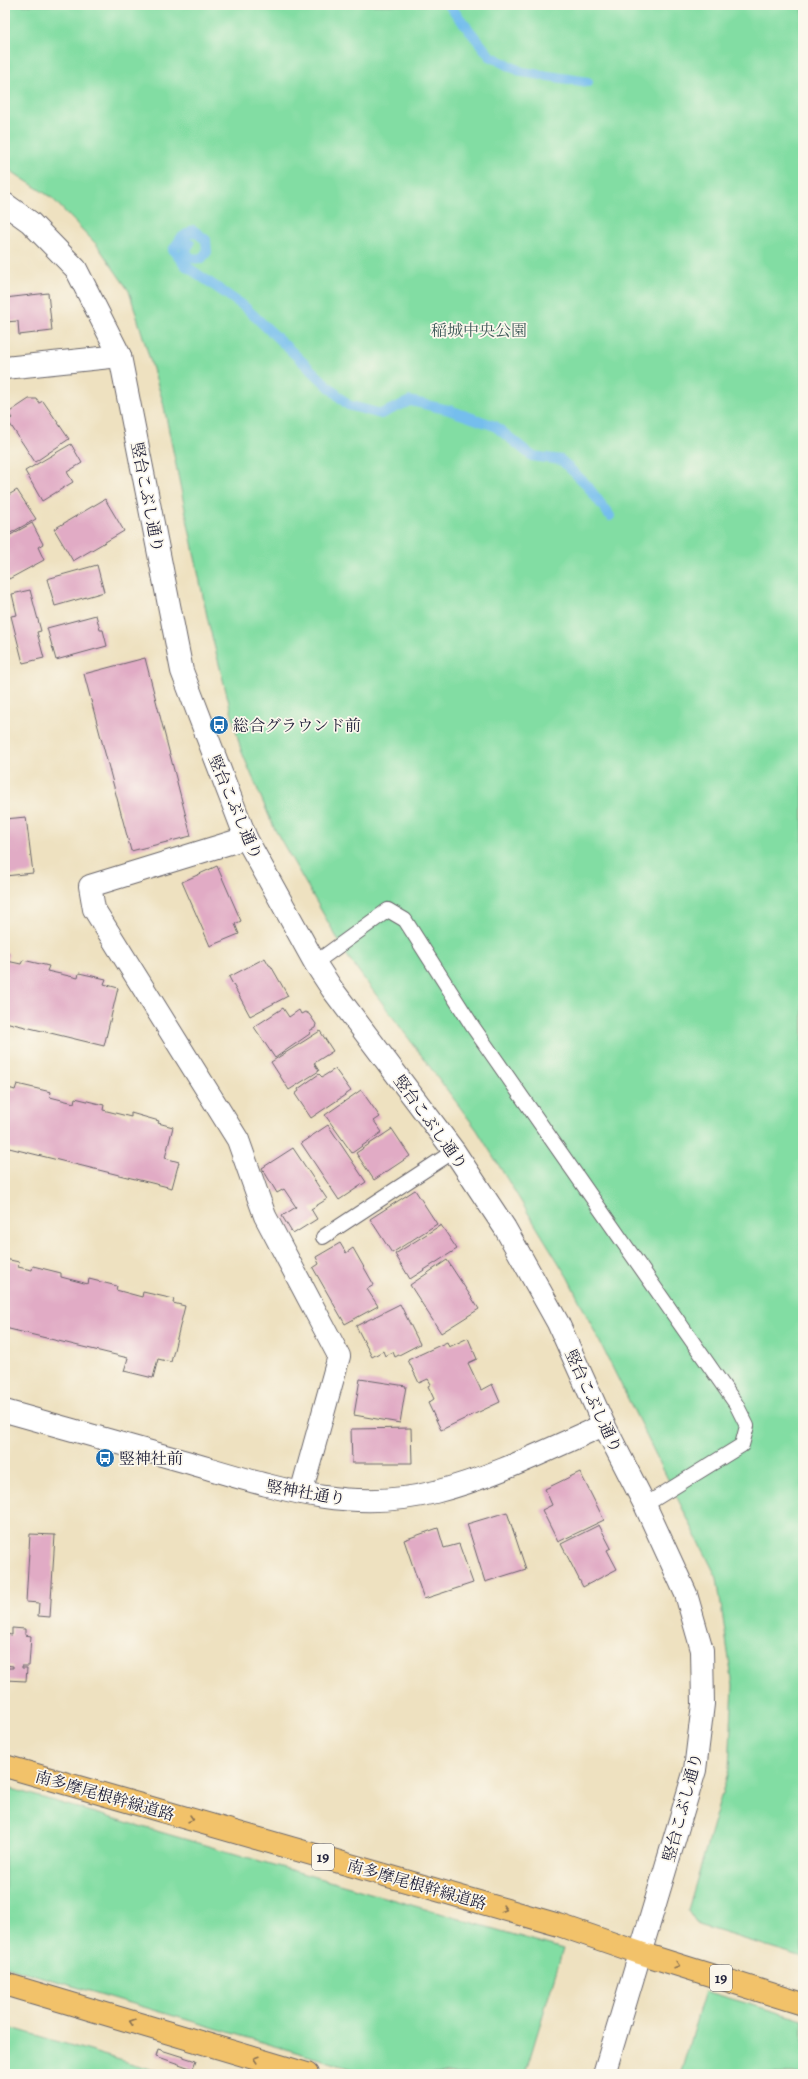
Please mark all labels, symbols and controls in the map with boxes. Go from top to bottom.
park label: 稲城中央公園 [431,320,527,342]
street label: 竪台こぶし通り [126,440,169,554]
bus stop icon: 総合グラウンド前 [208,714,230,736]
place label: 総合グラウンド前 [233,715,361,737]
street label: 竪台こぶし通り [203,752,267,863]
street label: 竪台こぶし通り [388,1071,472,1174]
street label: 竪台こぶし通り [559,1346,627,1457]
bus stop icon: 竪神社前 [94,1447,116,1469]
place label: 竪神社前 [119,1448,183,1470]
street label: 竪神社通り [265,1475,347,1511]
street label: 竪台こぶし通り [658,1750,708,1864]
street label: 南多摩尾根幹線道路 [32,1766,177,1826]
one-way arrow [187,1814,194,1823]
road number: 19 [312,1844,334,1870]
street label: 南多摩尾根幹線道路 [344,1855,489,1915]
one-way arrow [500,1904,507,1913]
one-way arrow [674,1960,681,1968]
road number: 19 [710,1965,732,1991]
one-way arrow [128,2018,135,2027]
one-way arrow [253,2055,260,2064]

